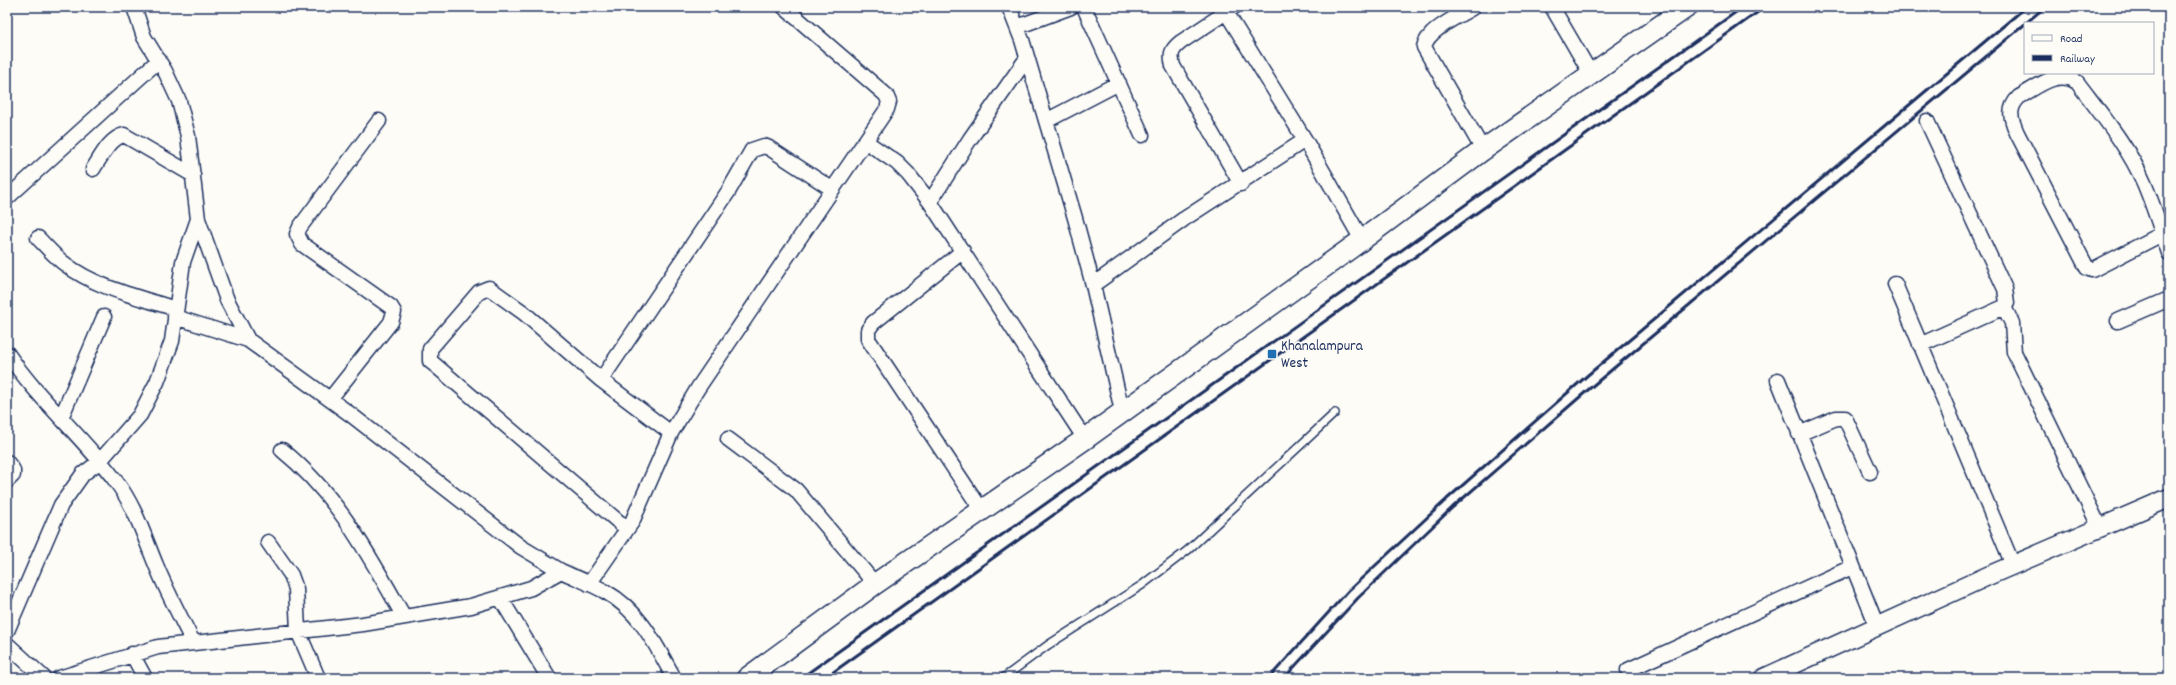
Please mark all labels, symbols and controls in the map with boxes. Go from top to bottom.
legend [2024,22,2154,74]
text: Road [2060,31,2082,48]
text: Railway [2060,51,2096,68]
place label: Khanalampura West [1281,336,1364,375]
marker: Khanalampura West [1266,348,1278,360]

